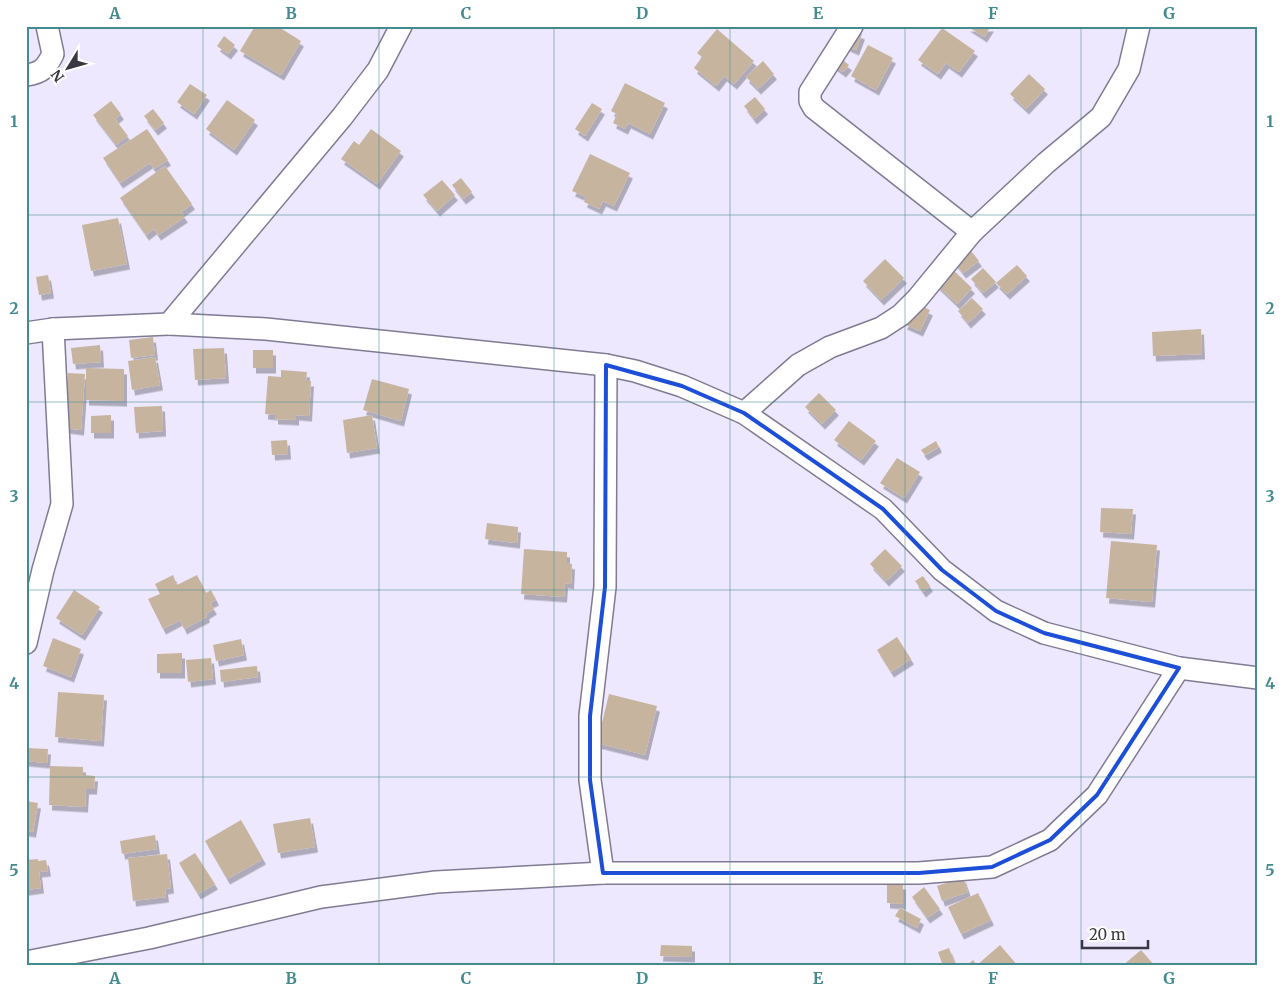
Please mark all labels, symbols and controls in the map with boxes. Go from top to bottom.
text: A [108,3,121,23]
text: B [285,3,297,23]
text: C [461,3,471,23]
text: D [636,3,648,23]
text: E [813,3,824,23]
text: F [988,3,998,23]
text: G [1163,3,1175,23]
north arrow [42,42,92,92]
text: N [47,66,68,86]
text: 1 [10,111,18,131]
text: 1 [1266,111,1274,131]
text: 2 [9,298,19,318]
text: 2 [1265,298,1275,318]
text: 3 [9,486,19,506]
text: 3 [1265,486,1275,506]
text: 4 [9,673,19,693]
text: 4 [1265,673,1275,693]
text: 5 [9,860,19,880]
text: 5 [1265,860,1275,880]
scale bar [1082,917,1148,949]
text: 20 m [1089,925,1126,944]
text: A [108,968,121,988]
text: B [285,968,297,988]
text: C [461,968,471,988]
text: D [636,968,648,988]
text: E [813,968,824,988]
text: F [988,968,998,988]
text: G [1163,968,1175,988]

